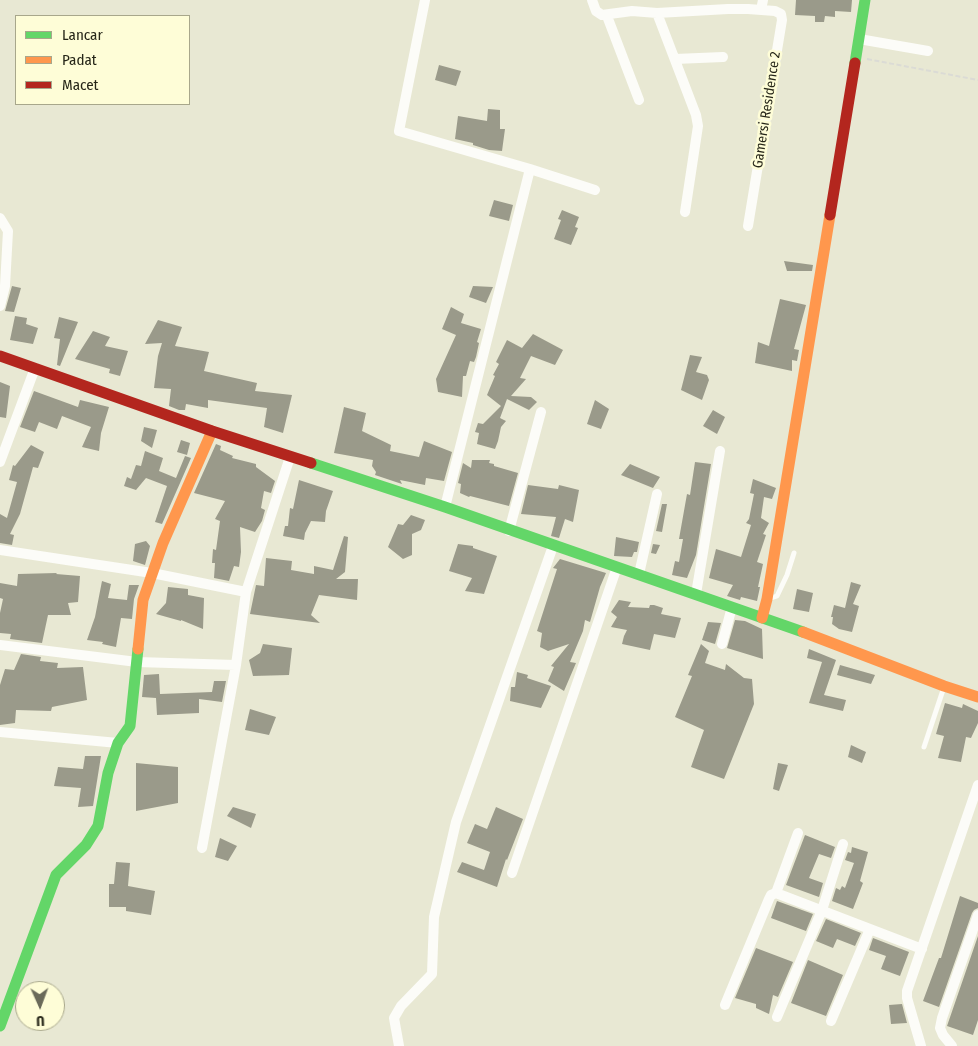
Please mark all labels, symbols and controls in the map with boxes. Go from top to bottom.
legend [15,15,190,105]
text: Lancar [62,26,103,44]
text: Padat [62,51,97,69]
street label: Gamersi Residence 2 [749,51,785,169]
text: Macet [62,76,98,94]
north arrow [15,981,65,1031]
text: U [36,1012,45,1029]

